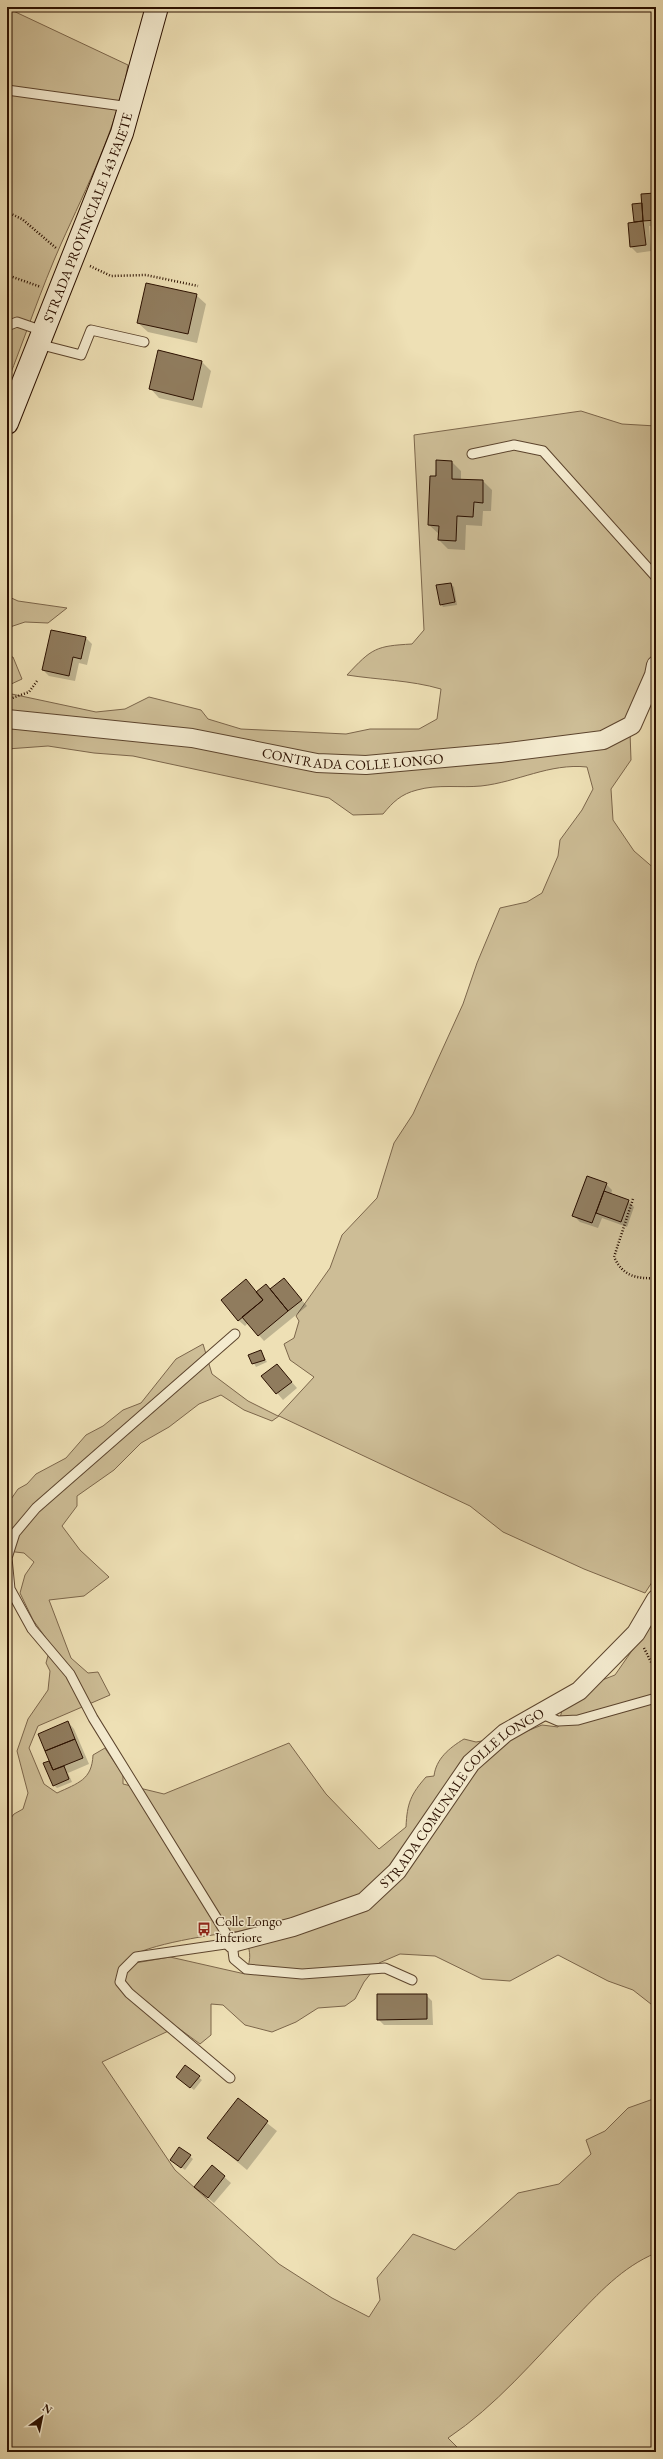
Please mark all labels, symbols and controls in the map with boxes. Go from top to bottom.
street label: STRADA PROVINCIALE 143 FAIETE [39,110,136,325]
street label: CONTRADA COLLE LONGO [261,743,445,774]
street label: STRADA COMUNALE COLLE LONGO [376,1704,548,1892]
place label: Colle Longo Inferiore [215,1912,282,1946]
bus stop icon: Colle Longo Inferiore [196,1921,212,1937]
north arrow [22,2397,62,2437]
text: N [40,2400,55,2417]

